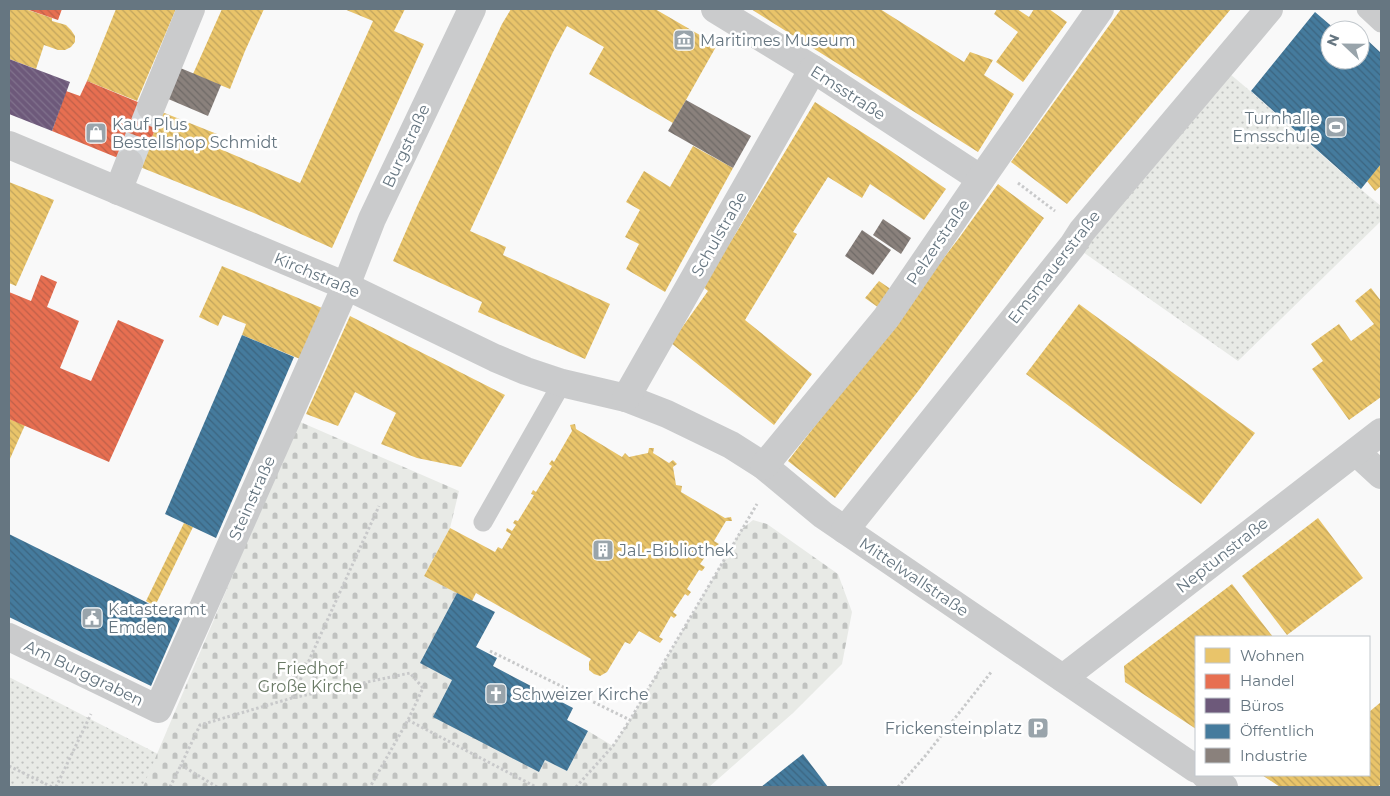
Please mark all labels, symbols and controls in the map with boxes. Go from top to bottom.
north arrow [1320,20,1370,70]
museum icon: Maritimes Museum [672,28,696,52]
place label: Maritimes Museum [700,31,856,50]
text: N [1322,32,1343,49]
street label: Emsstraße [807,62,889,124]
street label: Burgstraße [378,101,434,191]
place label: Turnhalle Emsschule [1232,109,1320,146]
place label: Kauf Plus Bestellshop Schmidt [112,115,278,152]
sports icon: Turnhalle Emsschule [1324,115,1348,139]
shop icon: Kauf Plus Bestellshop Schmidt [84,121,108,145]
street label: Schulstraße [687,188,751,280]
street label: Pelzerstraße [902,196,974,288]
street label: Emsmauerstraße [1004,207,1104,327]
street label: Kirchstraße [271,248,363,302]
street label: Steinstraße [225,453,279,543]
street label: Neptunstraße [1172,513,1272,597]
street label: Mittelwallstraße [856,533,972,621]
building icon: JaL-Bibliothek [591,538,615,562]
place label: JaL-Bibliothek [618,541,735,560]
place label: Katasteramt Emden [108,600,207,637]
public building icon: Katasteramt Emden [80,606,104,630]
street label: Am Burggraben [21,636,147,710]
legend [1195,636,1370,776]
text: Wohnen [1240,646,1305,665]
park label: Friedhof Große Kirche [258,659,362,696]
text: Handel [1240,671,1294,690]
church icon: Schweizer Kirche [484,682,508,706]
place label: Schweizer Kirche [512,685,649,704]
text: Büros [1240,696,1284,715]
parking icon: Frickensteinplatz [1026,716,1050,740]
place label: Frickensteinplatz [885,719,1022,738]
text: Öffentlich [1240,721,1314,740]
text: Industrie [1240,746,1307,765]

